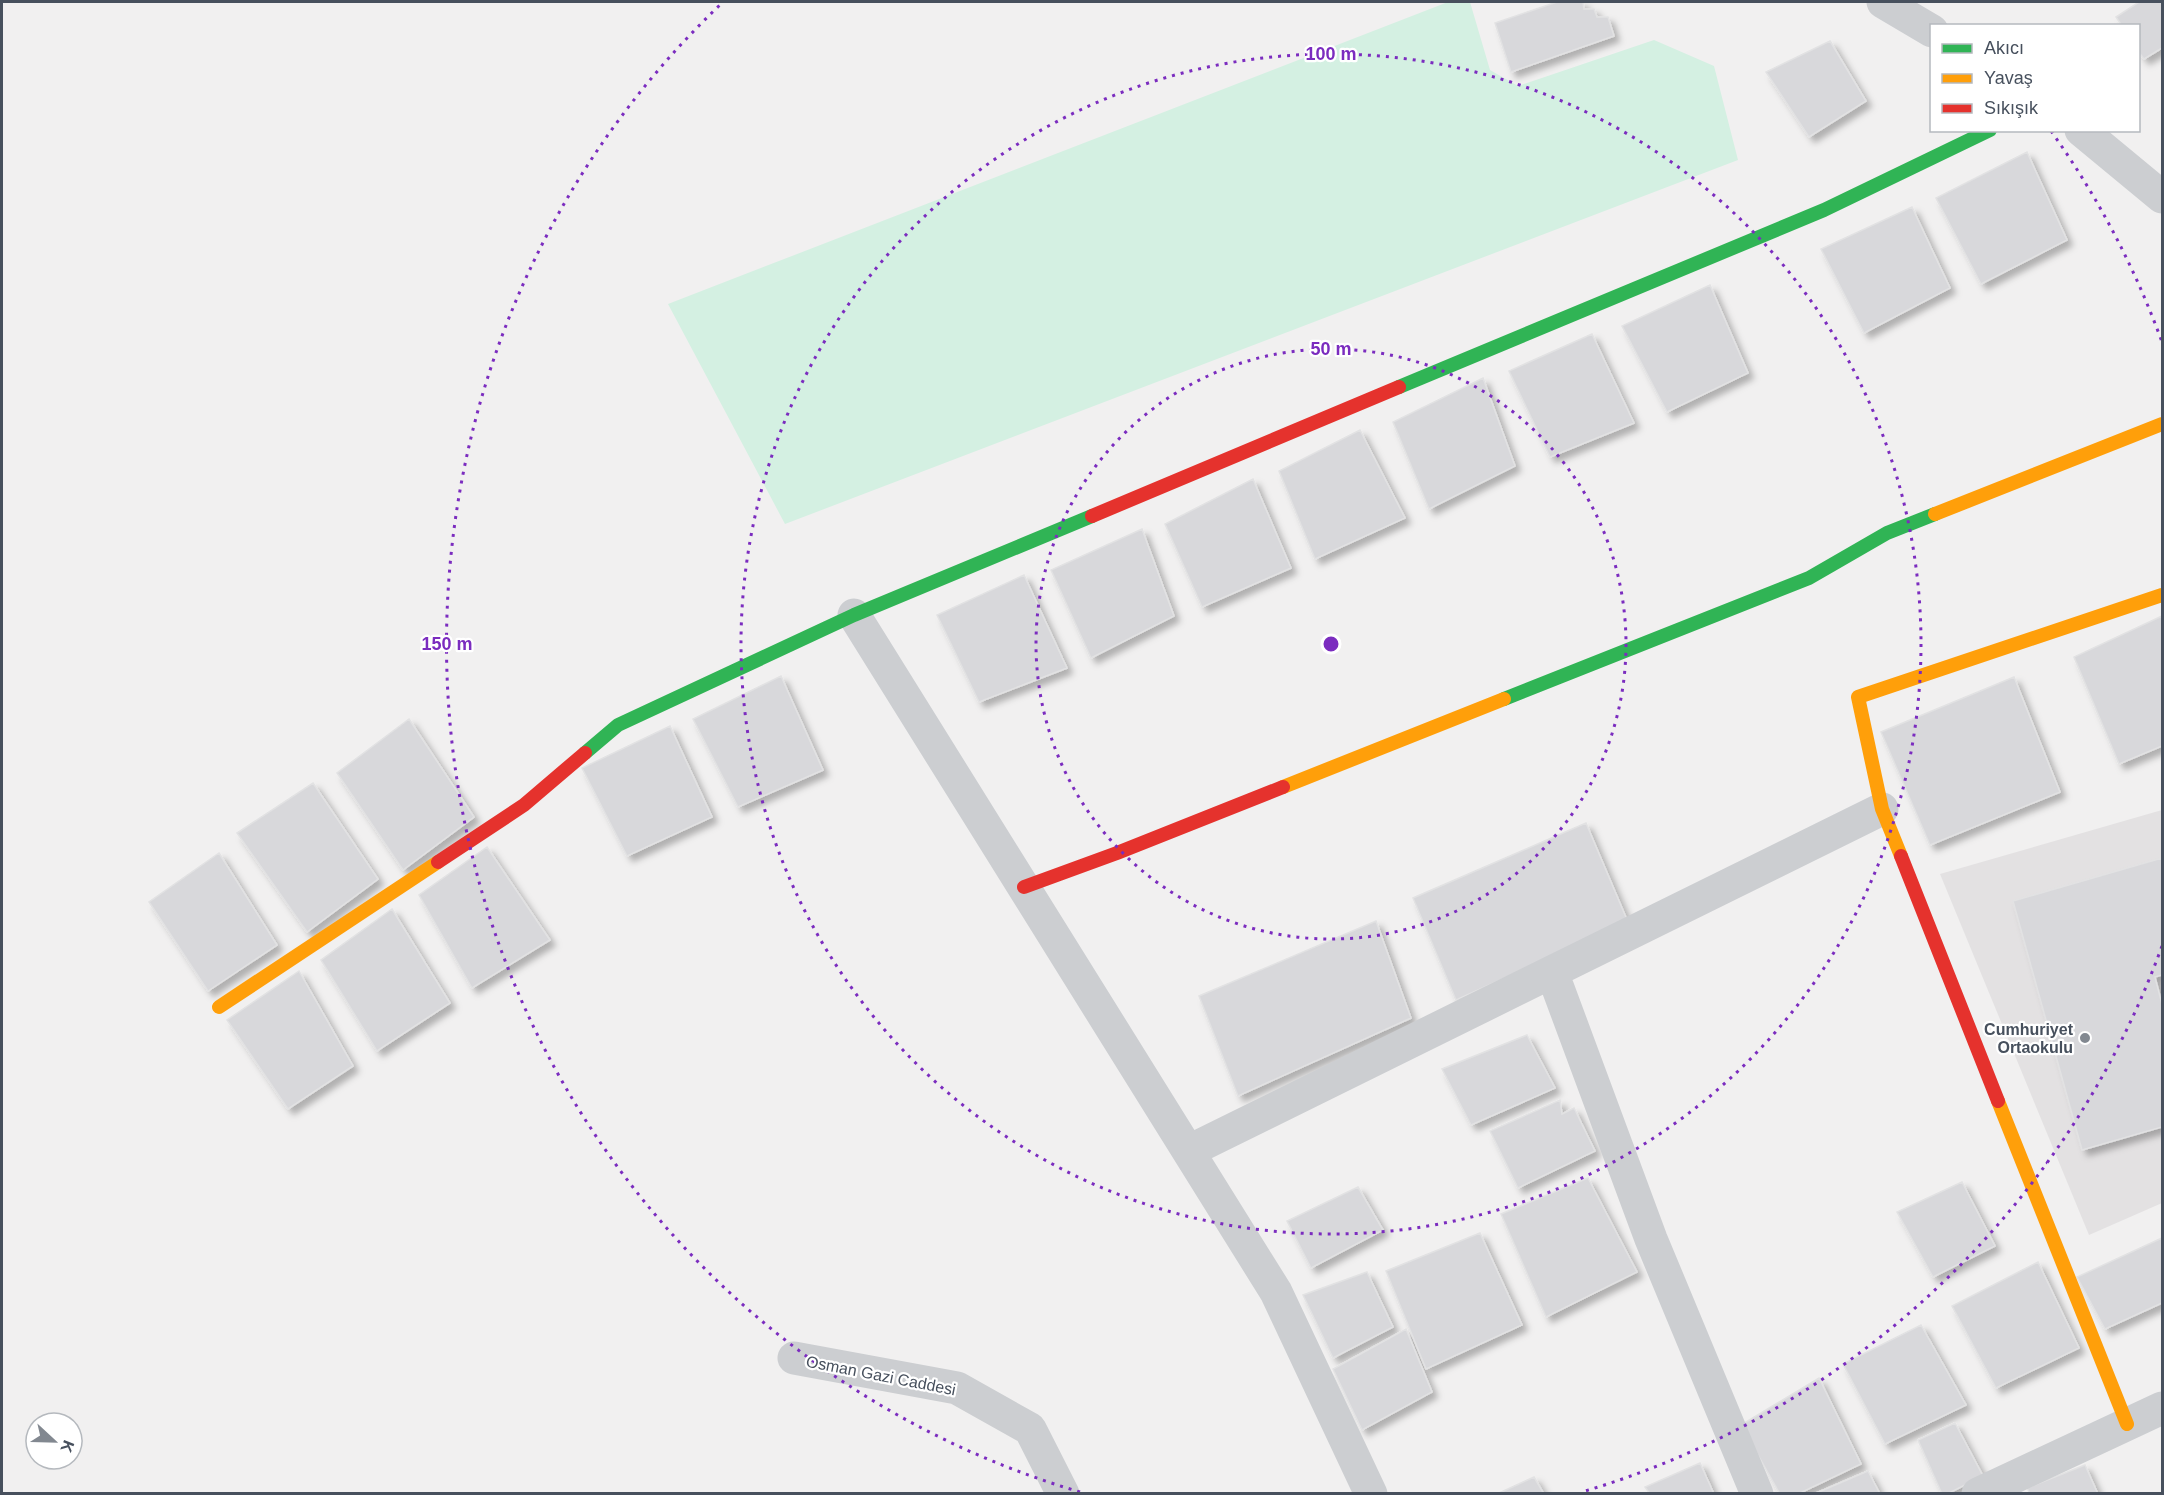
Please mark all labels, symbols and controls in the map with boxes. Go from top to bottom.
legend [1930,24,2140,132]
text: Akıcı [1984,38,2024,58]
text: 100 m [1305,44,1357,64]
text: Yavaş [1984,68,2033,88]
text: Sıkışık [1984,98,2039,118]
text: 50 m [1310,339,1352,359]
text: 150 m [421,634,473,654]
centre of rings [1321,634,1341,654]
place label: Cumhuriyet Ortaokulu [1984,1021,2074,1056]
marker: Cumhuriyet Ortaokulu [2078,1031,2092,1045]
street label: Osman Gazi Caddesi [805,1353,957,1398]
north arrow [24,1411,84,1471]
text: K [57,1438,77,1455]

